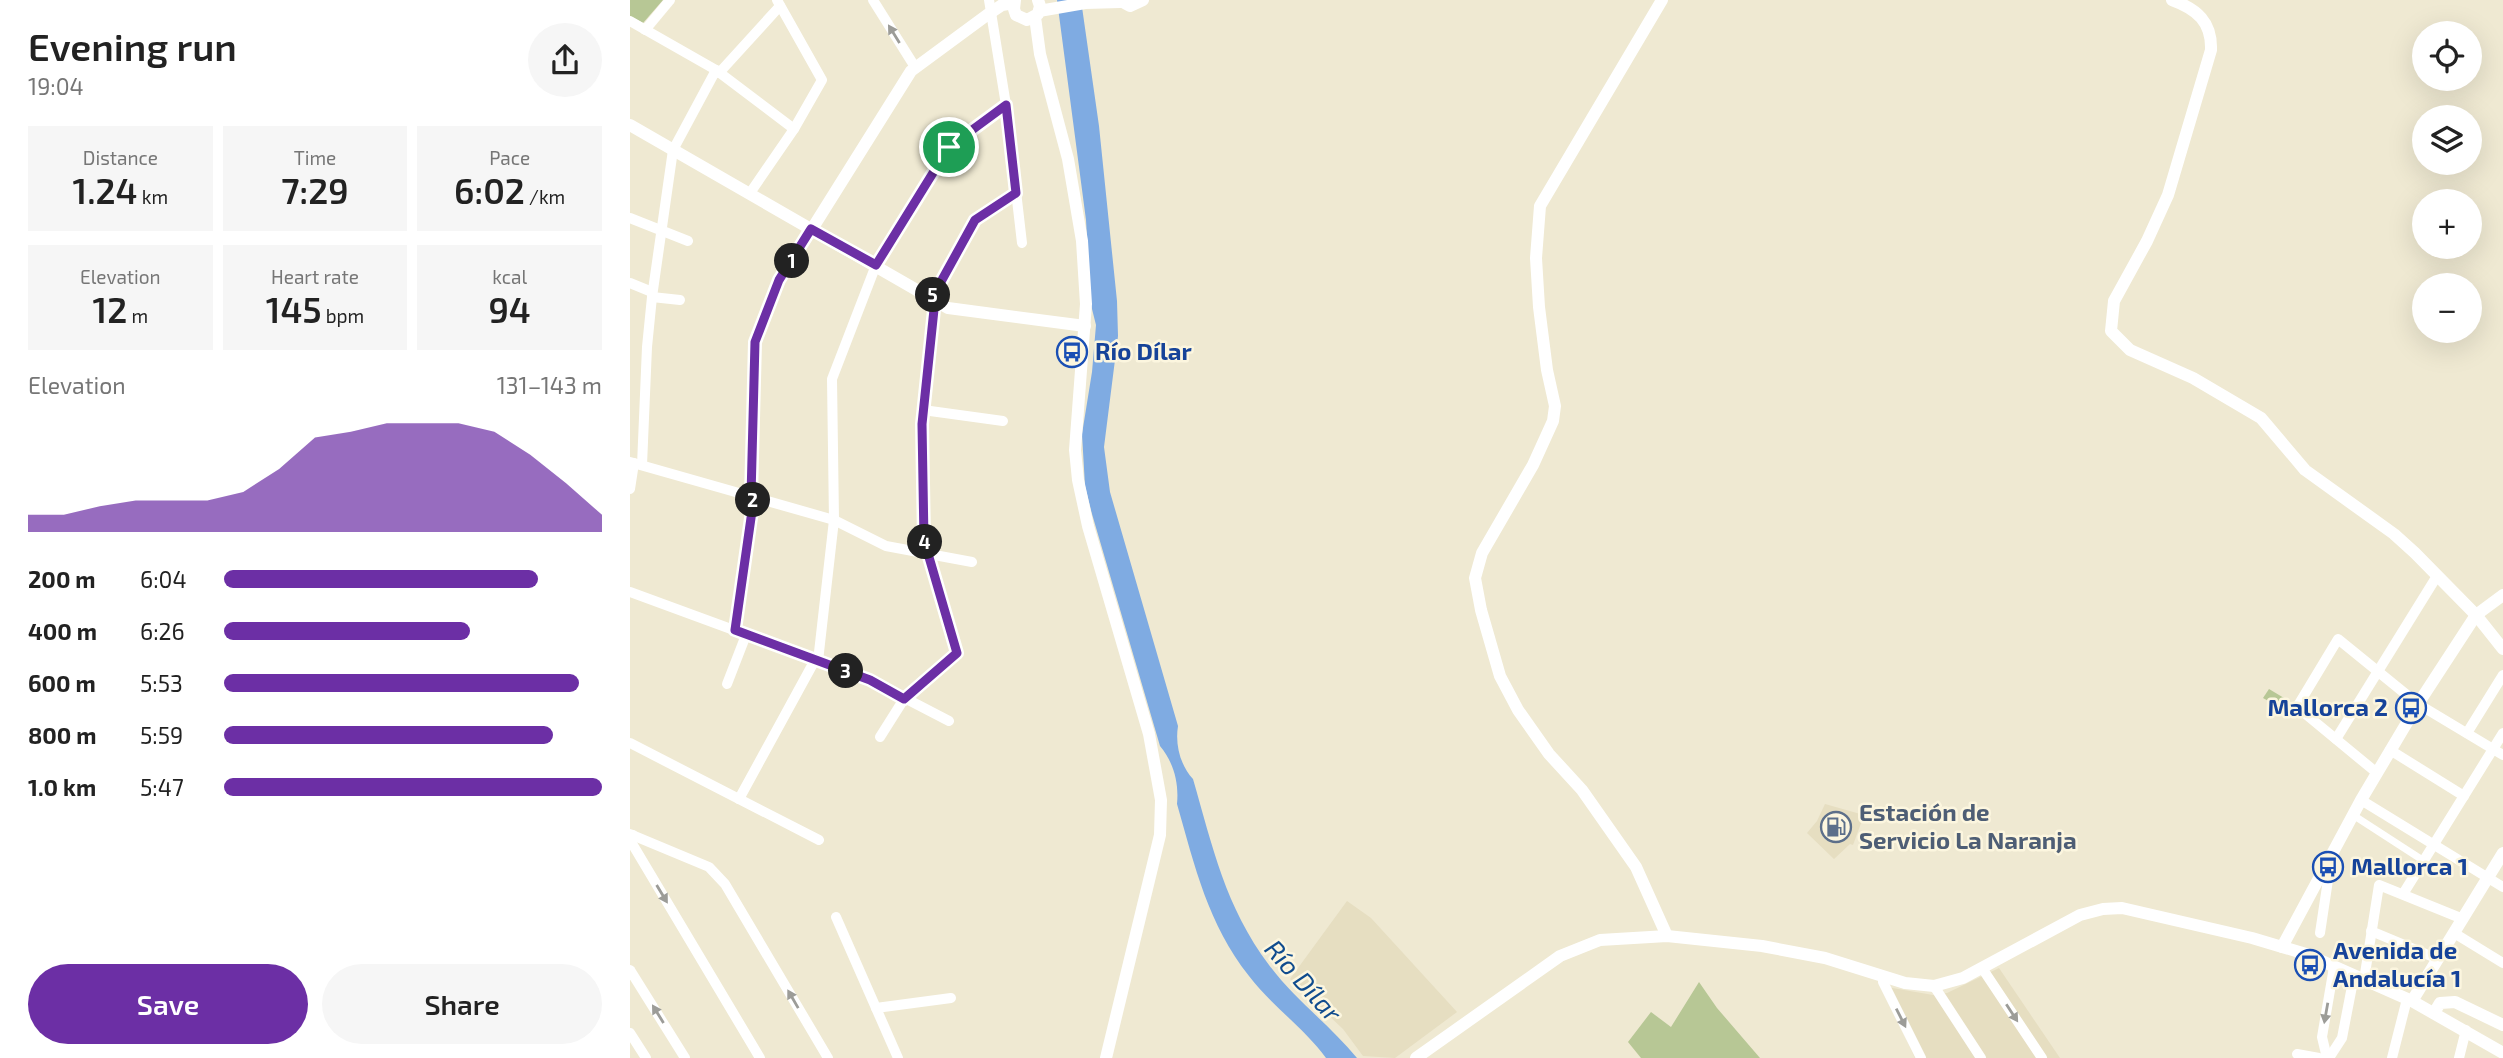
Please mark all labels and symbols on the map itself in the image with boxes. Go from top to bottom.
one-way arrow [888,24,901,43]
pin [919,117,979,177]
pin: 1 [774,244,810,278]
pin: 5 [916,278,950,312]
bus stop icon: Río Dílar [1055,335,1089,369]
place label: Río Dílar [1095,336,1193,365]
pin: 2 [736,482,770,518]
pin: 4 [908,524,942,560]
pin: 3 [828,654,864,688]
bus stop icon: Mallorca 2 [2394,691,2428,725]
place label: Mallorca 2 [2267,692,2388,721]
place label: Estación de Servicio La Naranja [1859,797,2077,854]
fuel station icon: Estación de Servicio La Naranja [1819,810,1853,844]
bus stop icon: Mallorca 1 [2311,850,2345,884]
place label: Mallorca 1 [2351,851,2468,880]
one-way arrow [656,884,669,903]
water label: Río Dílar [1259,933,1349,1028]
place label: Avenida de Andalucía 1 [2333,935,2461,992]
bus stop icon: Avenida de Andalucía 1 [2293,948,2327,982]
one-way arrow [787,990,800,1009]
one-way arrow [2320,1002,2331,1024]
one-way arrow [651,1004,664,1023]
one-way arrow [2005,1004,2019,1022]
one-way arrow [1894,1008,1906,1028]

